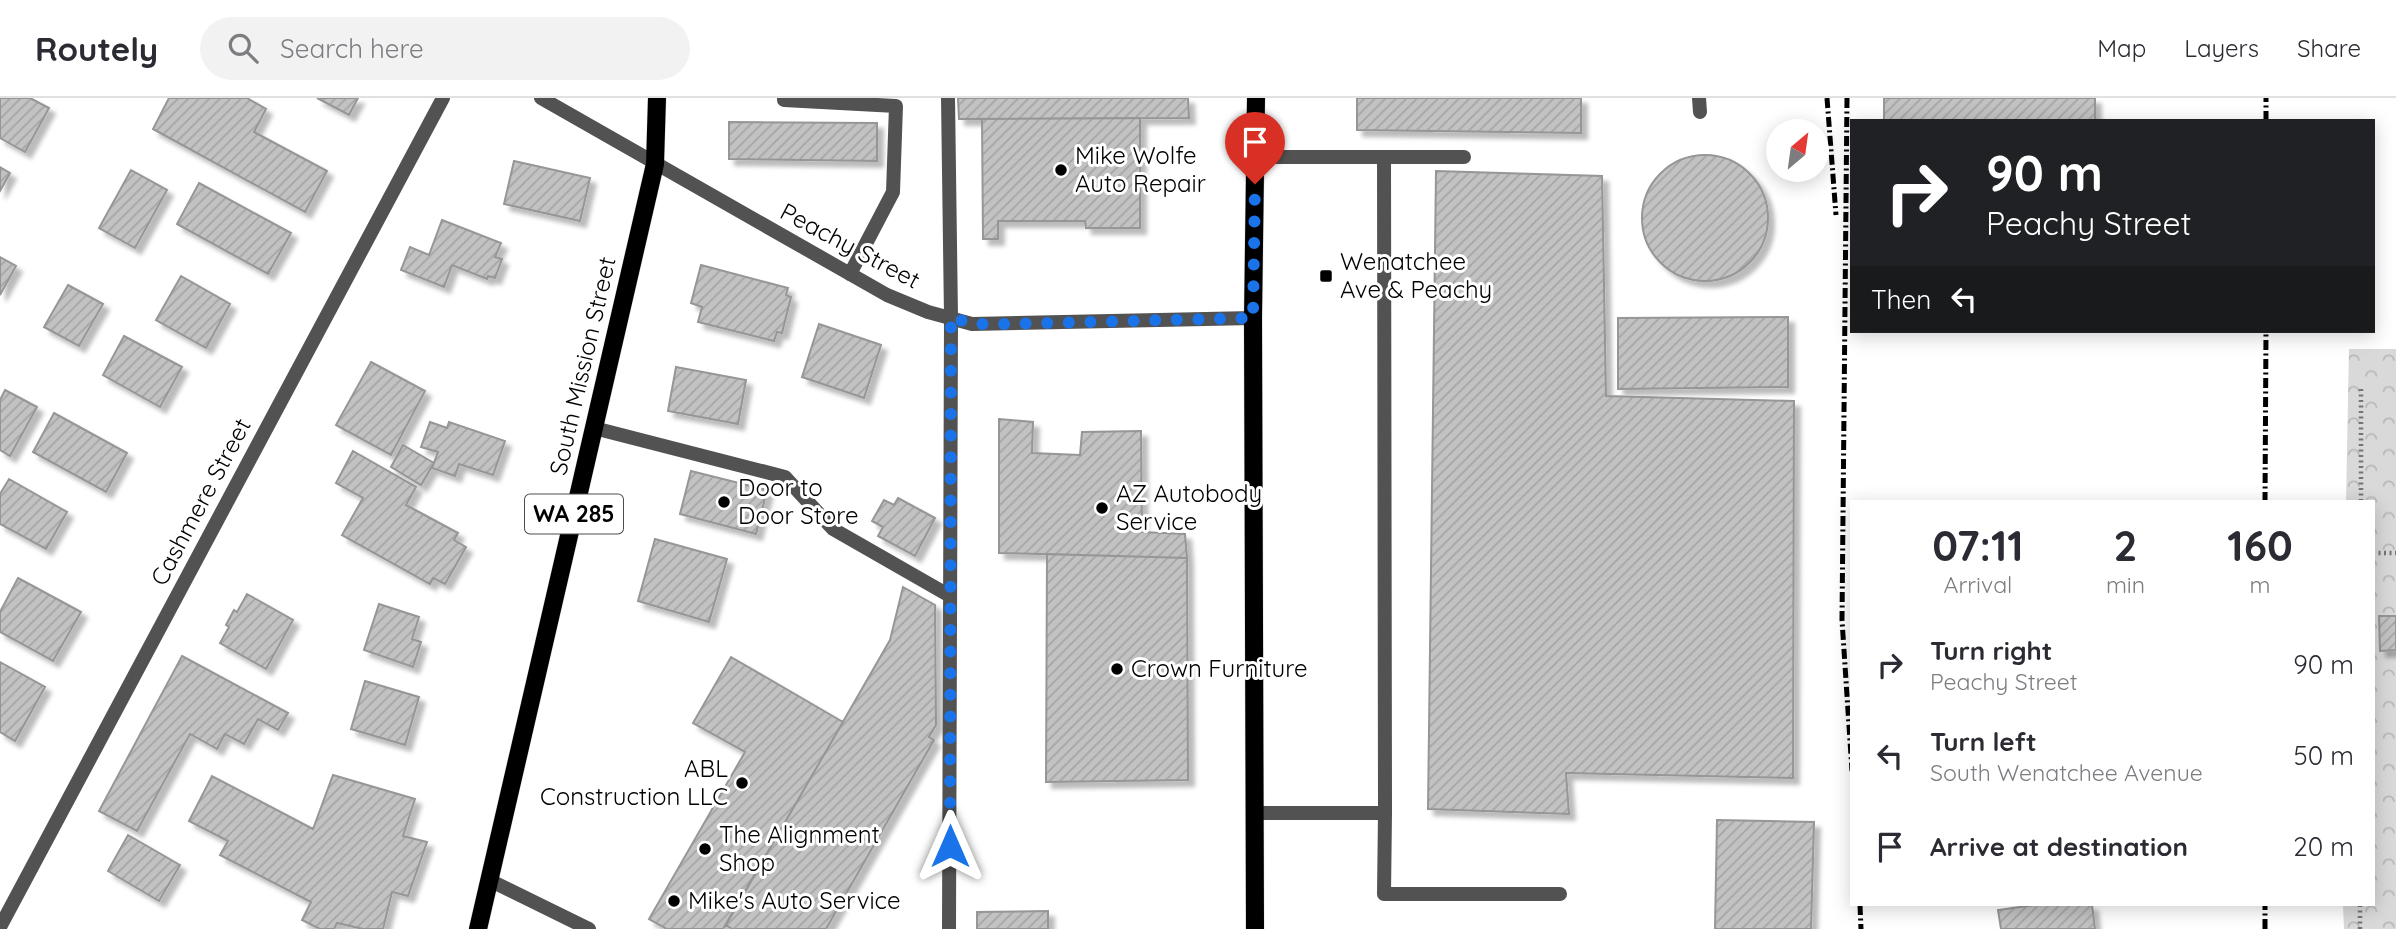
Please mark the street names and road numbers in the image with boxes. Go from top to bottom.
street label: Peachy Street [775,196,925,295]
street label: South Mission Street [542,254,622,478]
street label: Cashmere Street [143,413,257,590]
road number: WA 285 [525,494,623,534]

